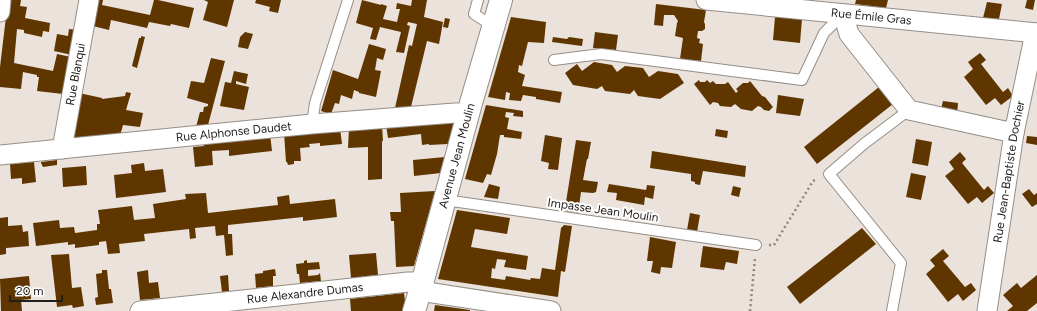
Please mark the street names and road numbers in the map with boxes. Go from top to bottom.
street label: Rue Émile Gras [830,5,913,27]
street label: Rue Blanqui [63,42,88,106]
street label: Rue Jean-Baptiste Dochier [990,99,1028,244]
street label: Avenue Jean Moulin [436,101,478,210]
street label: Rue Alphonse Daudet [175,119,293,144]
street label: Impasse Jean Moulin [547,195,660,225]
street label: Rue Alexandre Dumas [246,280,364,306]

